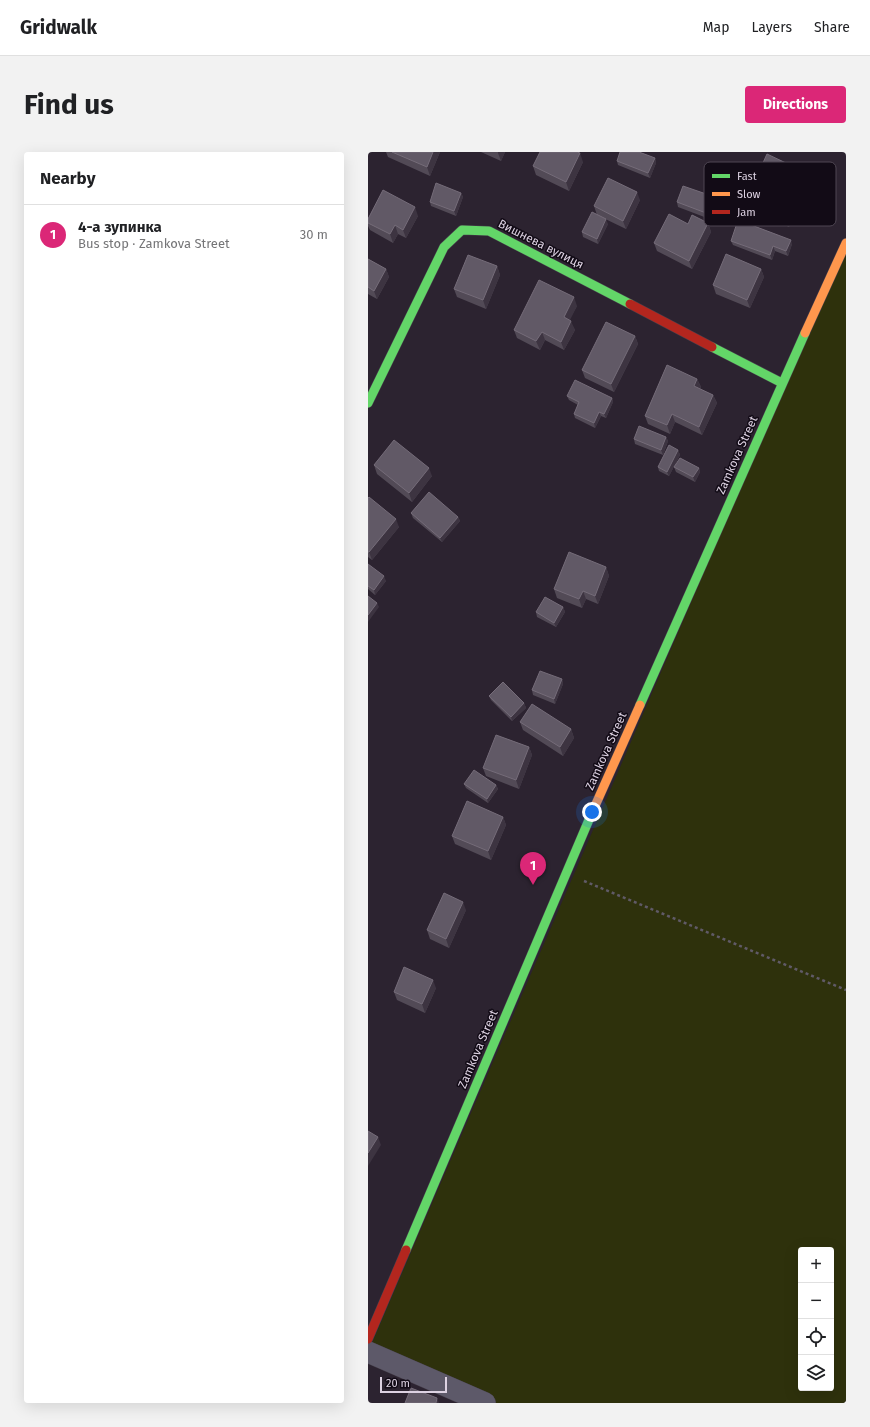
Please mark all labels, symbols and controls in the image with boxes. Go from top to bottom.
text: Gridwalk [20,16,97,39]
text: Map [703,19,729,36]
text: Layers [751,19,792,36]
text: Share [814,19,850,36]
button: Directions [745,86,846,123]
text: Find us [24,88,114,121]
legend [704,162,836,226]
text: Nearby [40,168,95,189]
text: Fast [737,170,757,183]
text: Slow [737,188,761,201]
text: Jam [737,206,756,219]
street label: Вишнева вулиця [496,216,586,272]
text: 4-а зупинка [78,218,162,236]
text: 1 [50,227,56,242]
text: 30 m [300,227,328,242]
text: Bus stop · Zamkova Street [78,236,230,251]
street label: Zamkova Street [714,413,761,496]
street label: Zamkova Street [583,709,630,792]
your location [582,802,602,822]
pin: 1 [520,852,546,885]
street label: Zamkova Street [455,1007,501,1090]
map controls [798,1247,834,1391]
button: + [798,1247,834,1283]
button: − [798,1283,834,1319]
button: locate [798,1319,834,1355]
button: layers [798,1355,834,1391]
scale bar [380,1375,447,1394]
text: 20 m [386,1377,410,1390]

